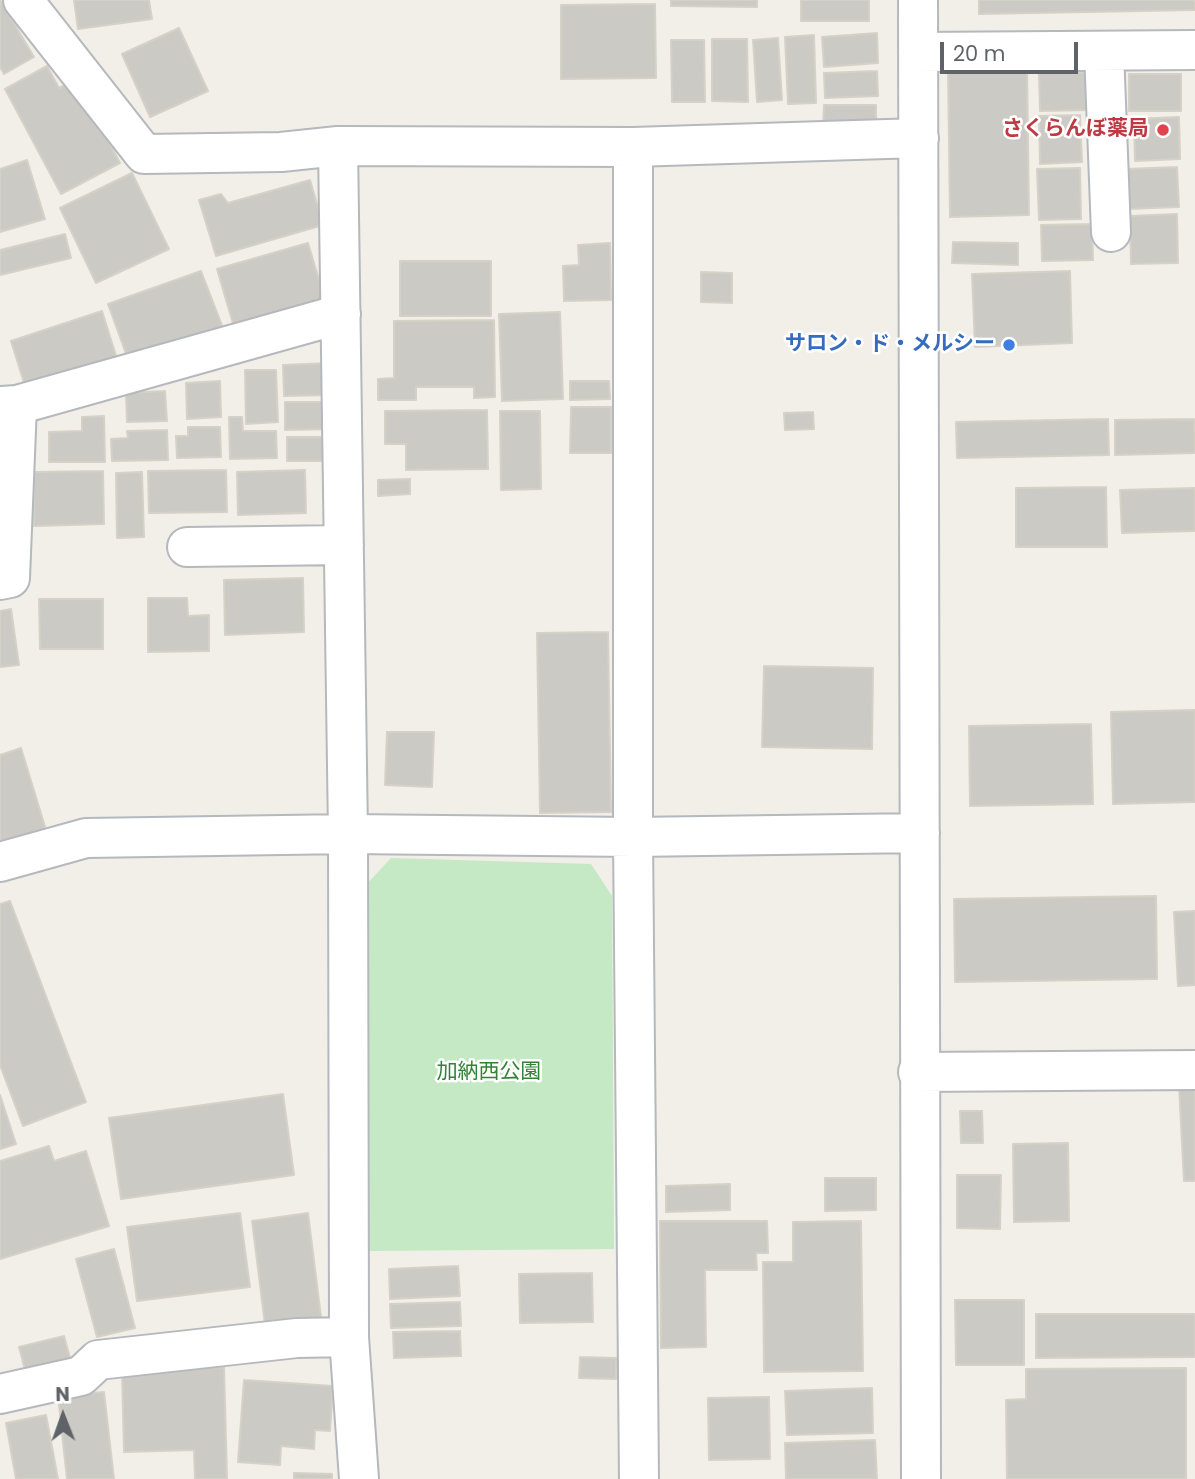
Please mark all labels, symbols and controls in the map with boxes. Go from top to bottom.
scale bar [943,28,1081,72]
text: 20 m [953,39,1006,68]
place label: さくらんぼ薬局 [1002,117,1149,143]
marker: さくらんぼ薬局 [1155,122,1171,138]
place label: サロン・ド・メルシー [785,332,995,358]
marker: サロン・ド・メルシー [1001,337,1017,353]
park label: 加納西公園 [437,1060,541,1086]
north arrow [28,1381,98,1451]
text: N [55,1381,70,1408]

